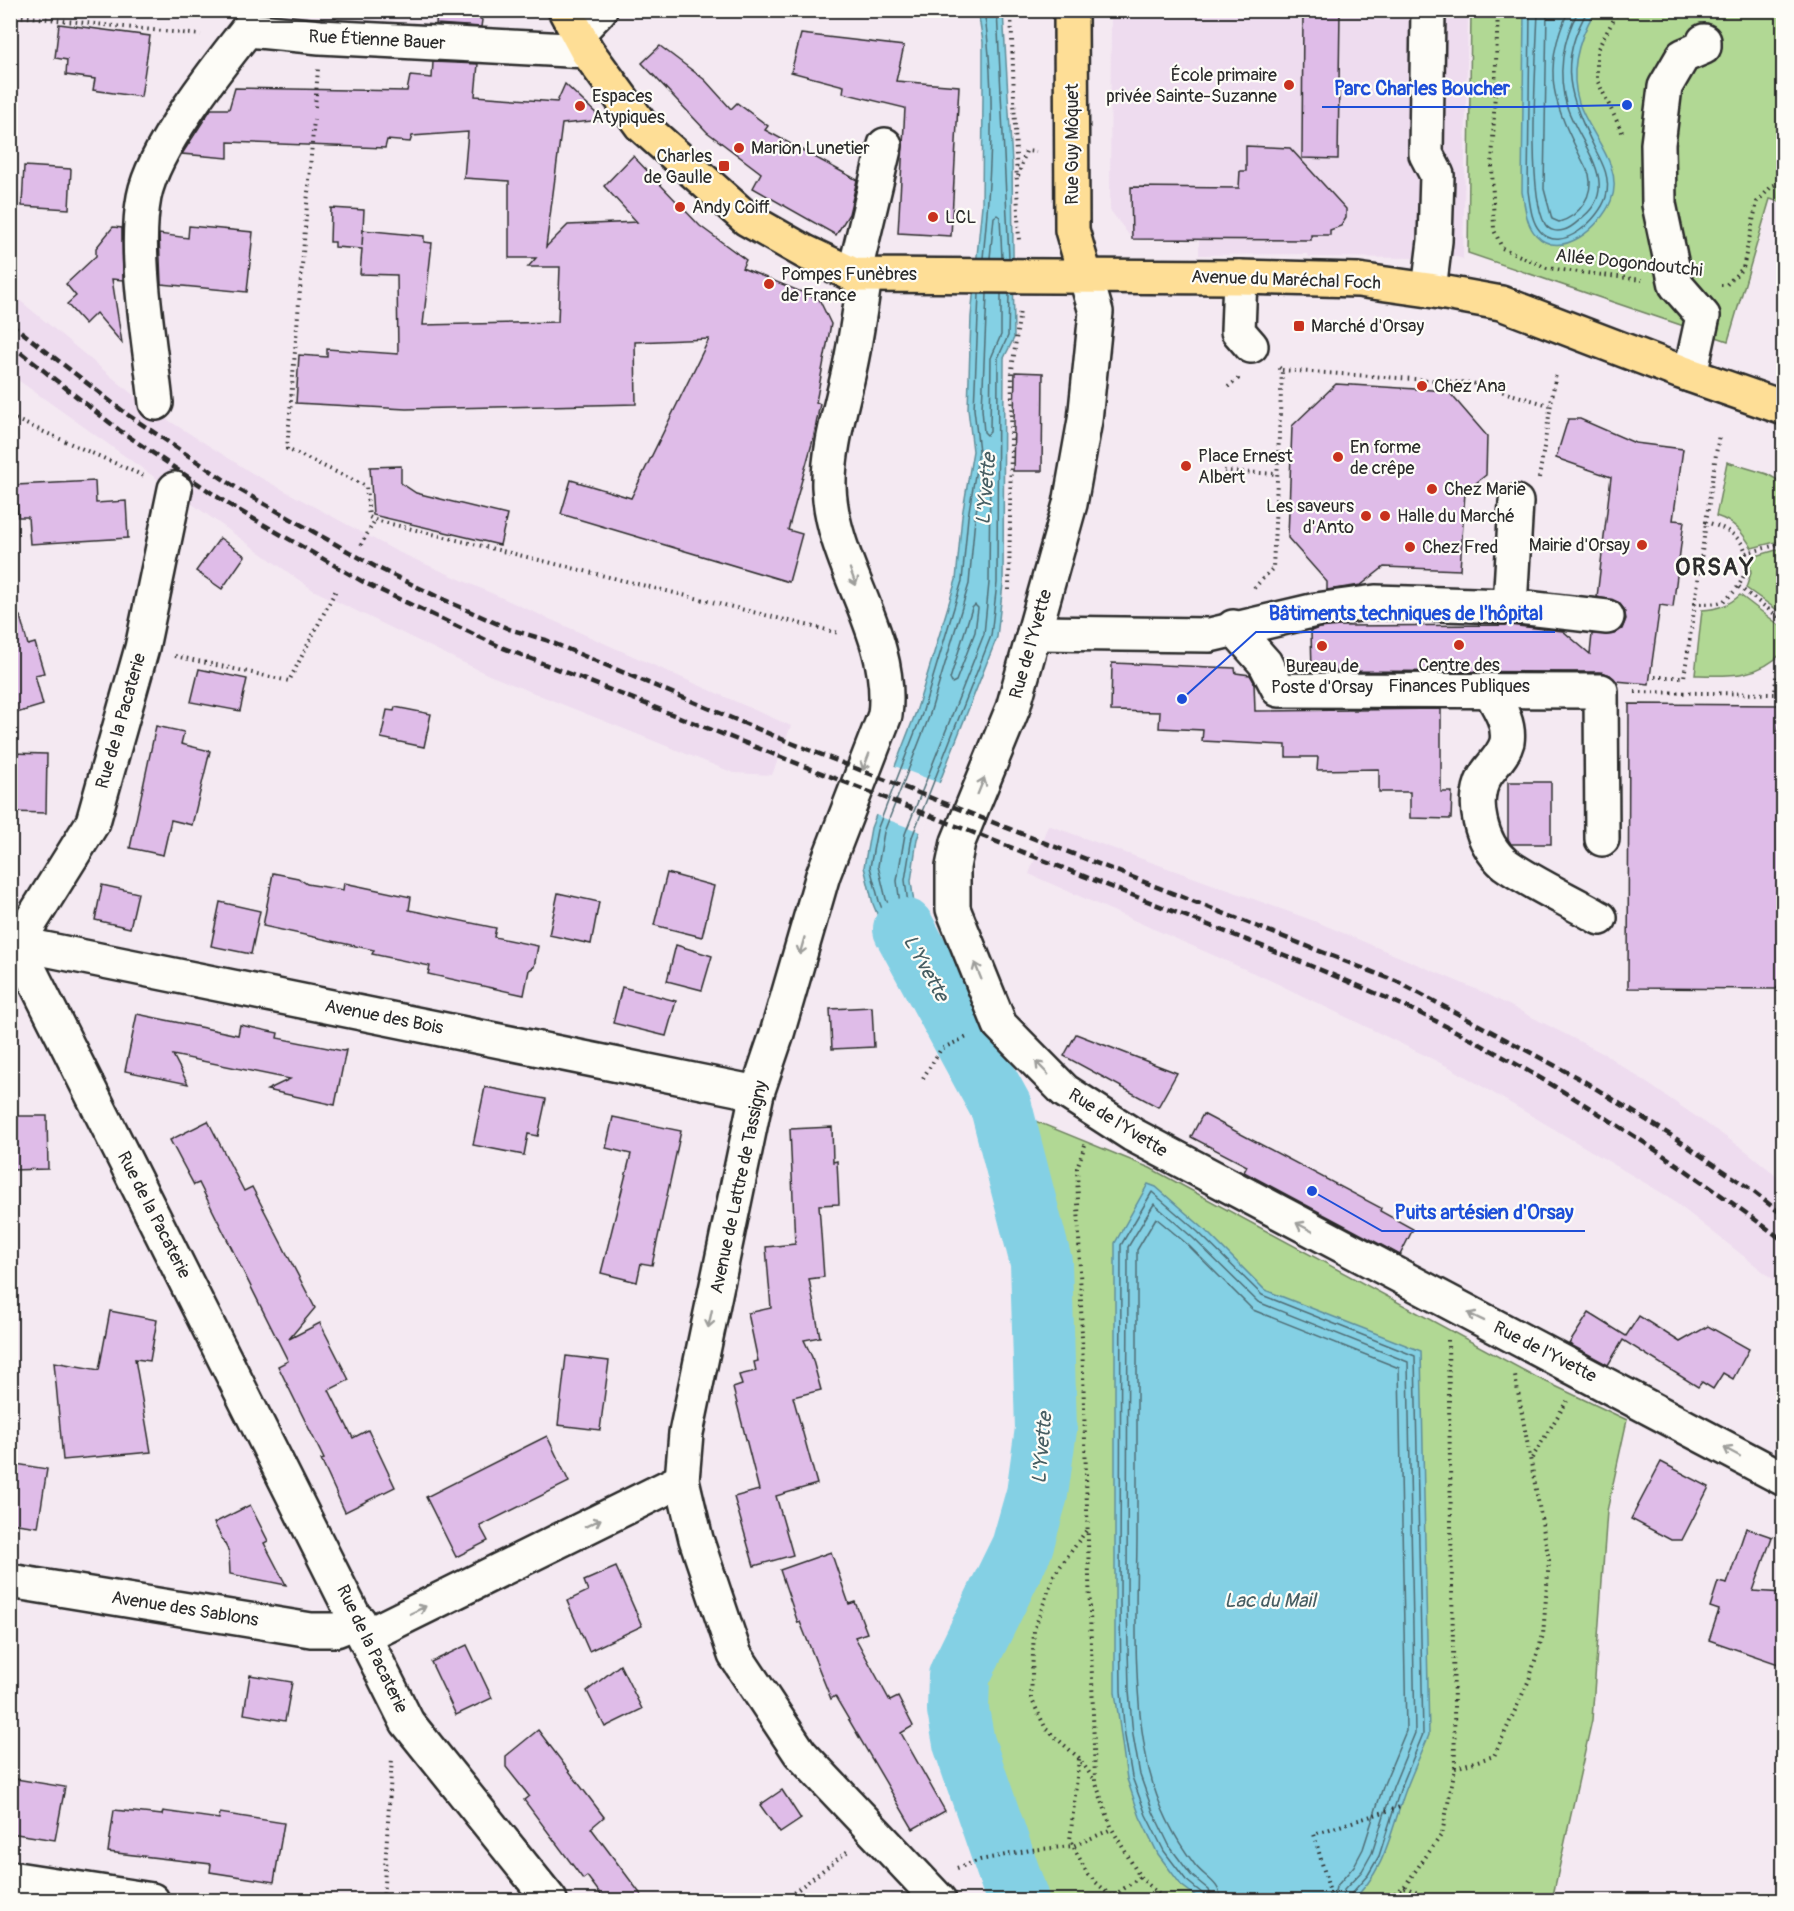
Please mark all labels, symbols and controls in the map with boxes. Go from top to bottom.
street label: Rue Étienne Bauer [308,25,447,55]
place label: École primaire privée Sainte-Suzanne [1106,64,1277,108]
callout: Parc Charles Boucher [1322,69,1522,107]
text: Parc Charles Boucher [1334,76,1511,101]
marker: École primaire privée Sainte-Suzanne [1282,78,1296,92]
street label: Rue Guy Môquet [1061,83,1084,205]
place label: Espaces Atypiques [592,85,665,129]
marker: Espaces Atypiques [573,99,587,113]
place label: Marion Lunetier [751,137,870,160]
marker: Marion Lunetier [732,141,746,155]
place label: Charles de Gaulle [644,145,712,189]
marker: Charles de Gaulle [717,159,731,173]
place label: Andy Coiff [692,196,770,219]
marker: Andy Coiff [673,200,687,214]
place label: LCL [945,206,976,229]
marker: LCL [926,210,940,224]
street label: Allée Dogondoutchi [1554,244,1704,282]
place label: Pompes Funèbres de France [781,263,917,307]
street label: Avenue du Maréchal Foch [1191,265,1381,295]
marker: Pompes Funèbres de France [762,277,776,291]
place label: Marché d'Orsay [1311,315,1424,338]
marker: Marché d'Orsay [1292,319,1306,333]
place label: Chez Ana [1434,375,1506,398]
marker: Chez Ana [1415,379,1429,393]
place label: En forme de crêpe [1350,436,1421,480]
place label: Place Ernest Albert [1198,445,1293,489]
water label: L'Yvette [970,450,1002,526]
marker: En forme de crêpe [1331,450,1345,464]
marker: Place Ernest Albert [1179,459,1193,473]
place label: Chez Marie [1444,478,1526,501]
marker: Chez Marie [1425,482,1439,496]
place label: Les saveurs d'Anto [1266,495,1354,539]
place label: Halle du Marché [1397,505,1515,528]
marker: Les saveurs d'Anto [1359,509,1373,523]
marker: Halle du Marché [1378,509,1392,523]
place label: Mairie d'Orsay [1529,534,1630,557]
place label: Chez Fred [1422,536,1498,559]
marker: Mairie d'Orsay [1635,538,1649,552]
marker: Chez Fred [1403,540,1417,554]
district label: ORSAY [1675,553,1755,582]
one-way arrow [848,567,859,585]
street label: Rue de l'Yvette [1004,587,1058,701]
callout: Bâtiments techniques de l'hôpital [1256,594,1555,632]
text: Bâtiments techniques de l'hôpital [1269,601,1543,626]
marker: Centre des Finances Publiques [1452,638,1466,652]
marker: Bureau de Poste d'Orsay [1315,639,1329,653]
street label: Rue de la Pacaterie [91,651,151,791]
place label: Centre des Finances Publiques [1388,654,1530,698]
place label: Bureau de Poste d'Orsay [1271,655,1373,699]
one-way arrow [860,753,871,771]
one-way arrow [976,777,987,796]
water label: L'Yvette [898,931,955,1007]
one-way arrow [796,936,807,955]
one-way arrow [972,962,983,981]
street label: Avenue des Bois [323,994,445,1040]
one-way arrow [1035,1061,1050,1076]
street label: Avenue de Lattre de Tassigny [705,1078,773,1296]
street label: Rue de l'Yvette [1064,1083,1172,1163]
street label: Rue de la Pacaterie [112,1147,196,1283]
callout: Puits artésien d'Orsay [1382,1193,1585,1231]
text: Puits artésien d'Orsay [1394,1200,1574,1225]
one-way arrow [1295,1221,1313,1232]
one-way arrow [704,1308,715,1328]
one-way arrow [1468,1311,1486,1323]
street label: Rue de l'Yvette [1490,1316,1601,1388]
water label: L'Yvette [1026,1409,1058,1485]
one-way arrow [1724,1446,1741,1458]
one-way arrow [583,1516,601,1528]
street label: Rue de la Pacaterie [331,1581,413,1717]
street label: Avenue des Sablons [110,1586,260,1632]
water label: Lac du Mail [1224,1588,1318,1613]
one-way arrow [409,1603,427,1615]

